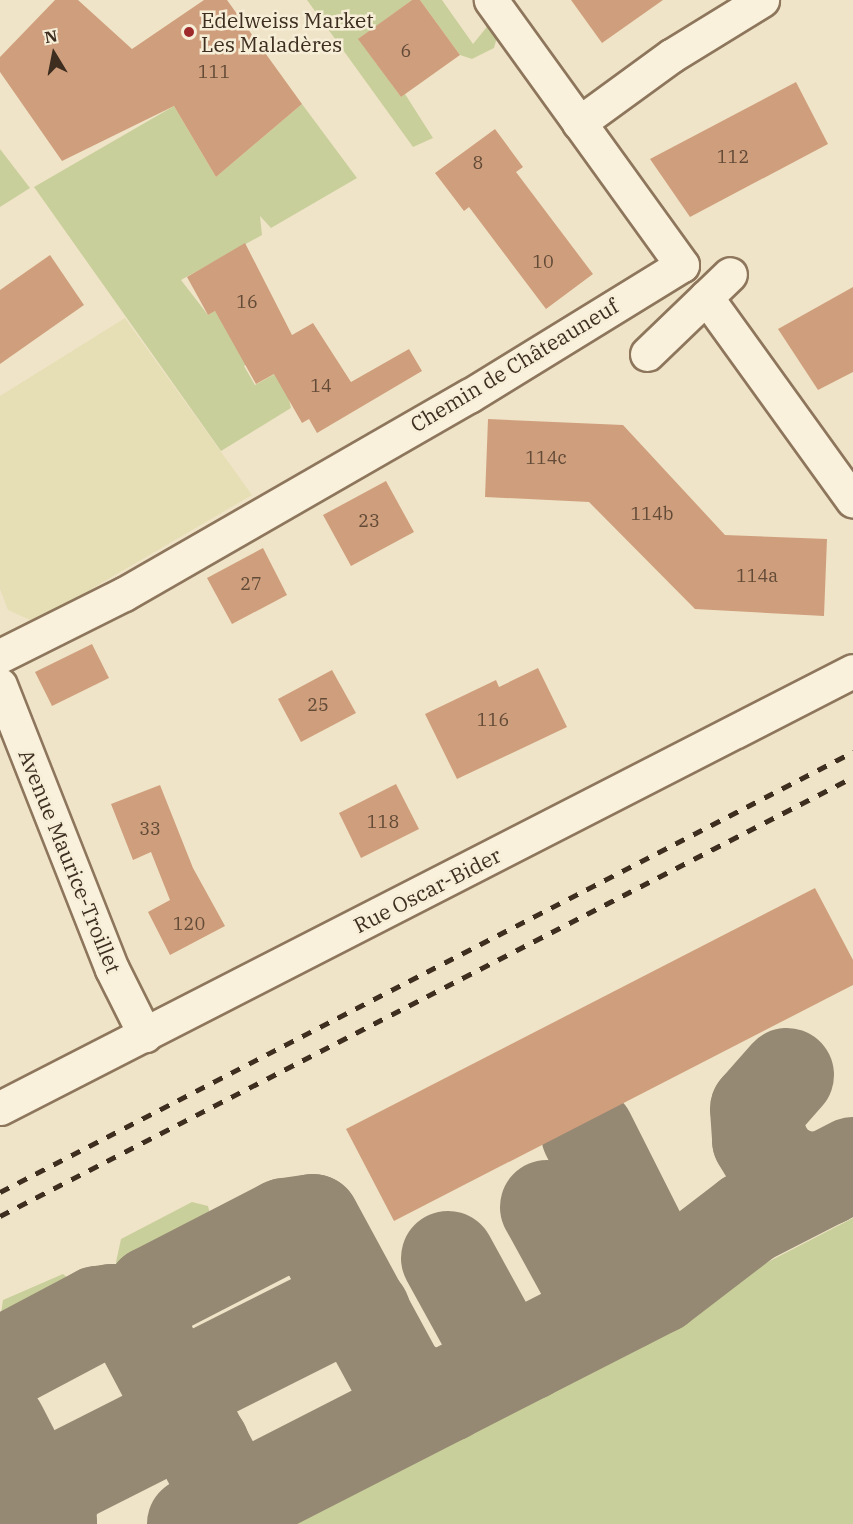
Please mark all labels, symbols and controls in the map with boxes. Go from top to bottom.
place label: Edelweiss Market Les Maladères [201,7,374,57]
north arrow [24,24,84,84]
text: N [43,25,59,47]
marker: Edelweiss Market Les Maladères [182,25,196,39]
house number: 6 [401,40,411,62]
house number: 111 [198,61,230,83]
house number: 112 [717,146,749,168]
house number: 8 [473,152,483,174]
house number: 10 [532,251,554,273]
house number: 16 [236,291,258,313]
street label: Chemin de Châteauneuf [406,293,622,437]
house number: 14 [310,375,332,397]
house number: 114c [525,447,567,469]
house number: 114b [630,503,674,525]
house number: 23 [358,510,380,532]
house number: 114a [736,565,778,587]
house number: 27 [240,573,262,595]
house number: 25 [307,694,329,716]
house number: 116 [477,709,509,731]
street label: Avenue Maurice-Troillet [14,745,126,977]
house number: 118 [367,811,399,833]
house number: 33 [139,818,161,840]
street label: Rue Oscar-Bider [349,842,505,938]
house number: 120 [173,913,205,935]

